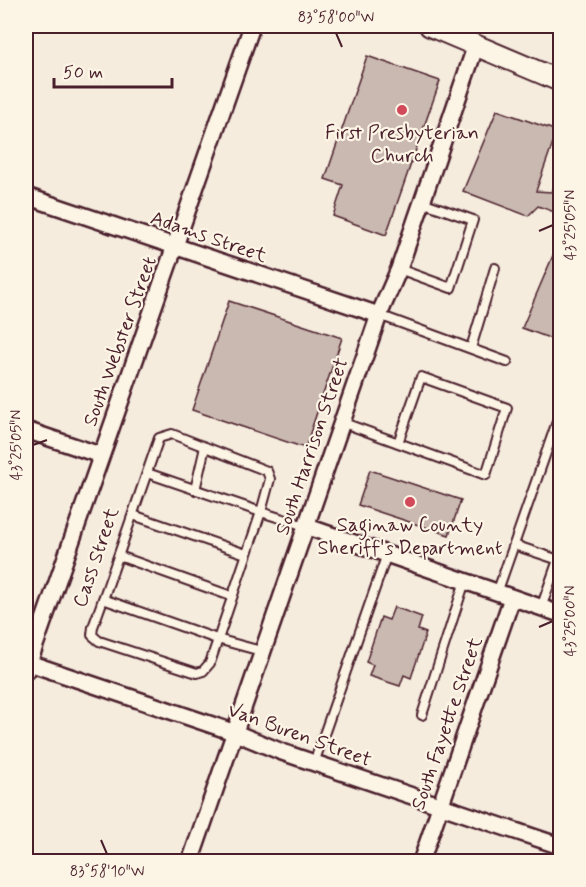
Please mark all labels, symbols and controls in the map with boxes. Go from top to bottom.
text: 83°58'00"W [298,8,374,28]
scale bar [54,51,172,89]
text: 50 m [63,61,103,85]
marker: First Presbyterian Church [395,103,409,117]
place label: First Presbyterian Church [325,120,479,170]
text: 43°25'05"N [561,190,581,260]
street label: Adams Street [147,205,271,270]
street label: South Webster Street [77,253,164,430]
street label: South Harrison Street [269,354,355,539]
text: 43°25'05"N [7,410,27,480]
marker: Saginaw County Sheriff's Department [403,495,417,509]
street label: Cass Street [67,504,126,611]
place label: Saginaw County Sheriff's Department [318,512,502,562]
text: 43°25'00"N [561,585,581,657]
street label: South Fayette Street [405,633,490,814]
street label: Van Buren Street [224,697,375,774]
text: 83°58'10"W [70,862,144,882]

